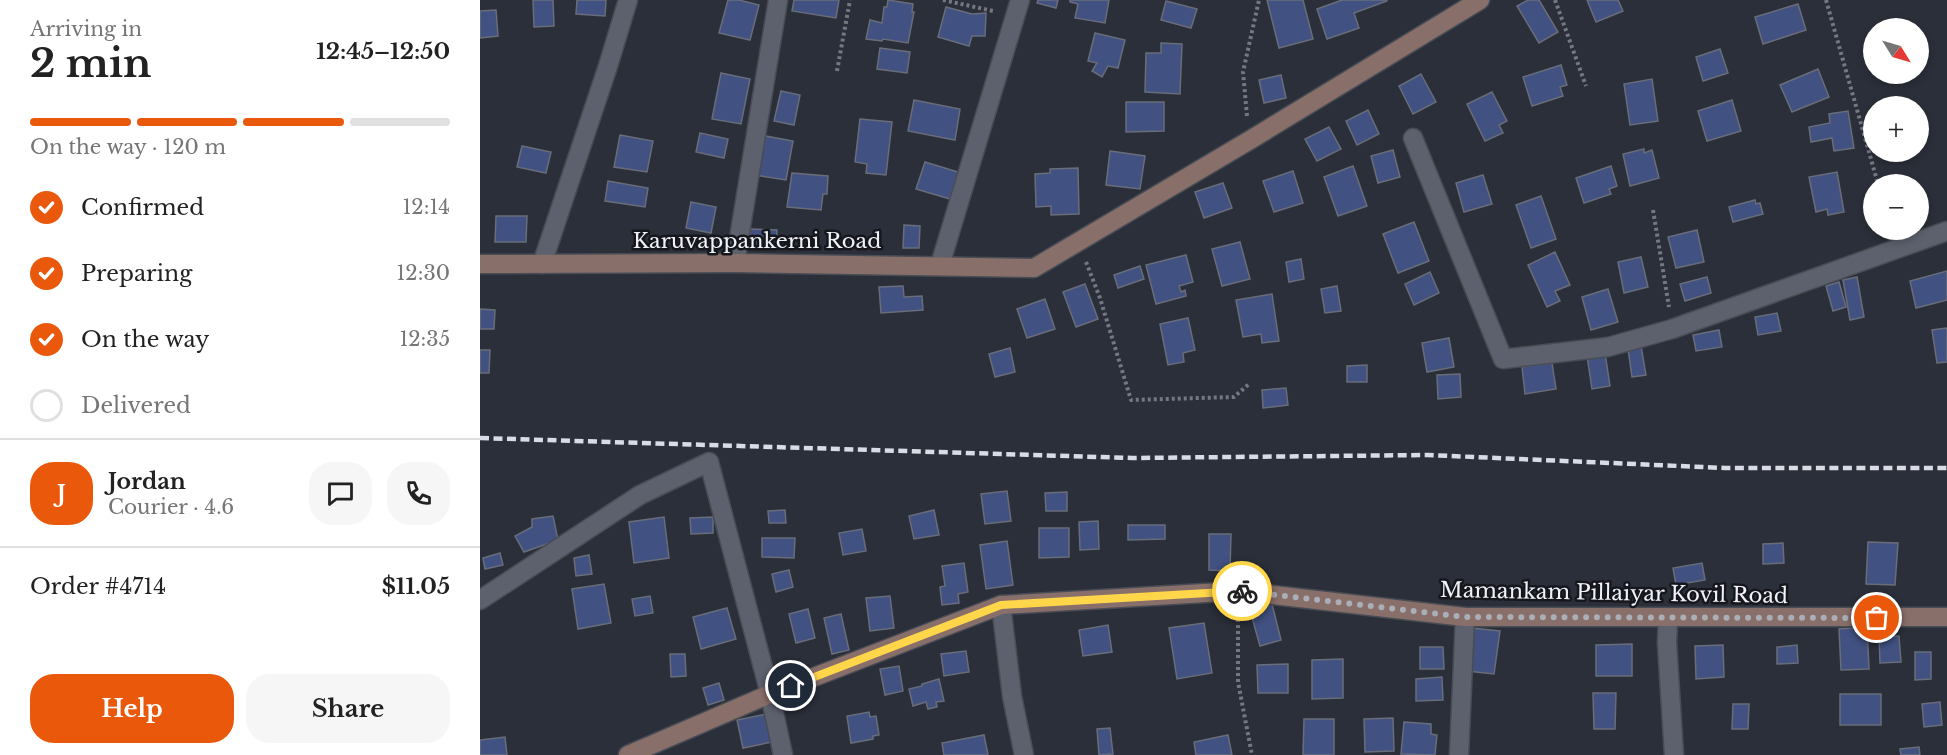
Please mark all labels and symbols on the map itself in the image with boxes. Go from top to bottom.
north arrow [1863,18,1929,84]
street label: Karuvappankerni Road [633,228,881,254]
courier [1212,561,1272,621]
street label: Mamankam Pillaiyar Kovil Road [1440,577,1788,609]
pin [1851,592,1902,643]
pin [765,660,816,711]

